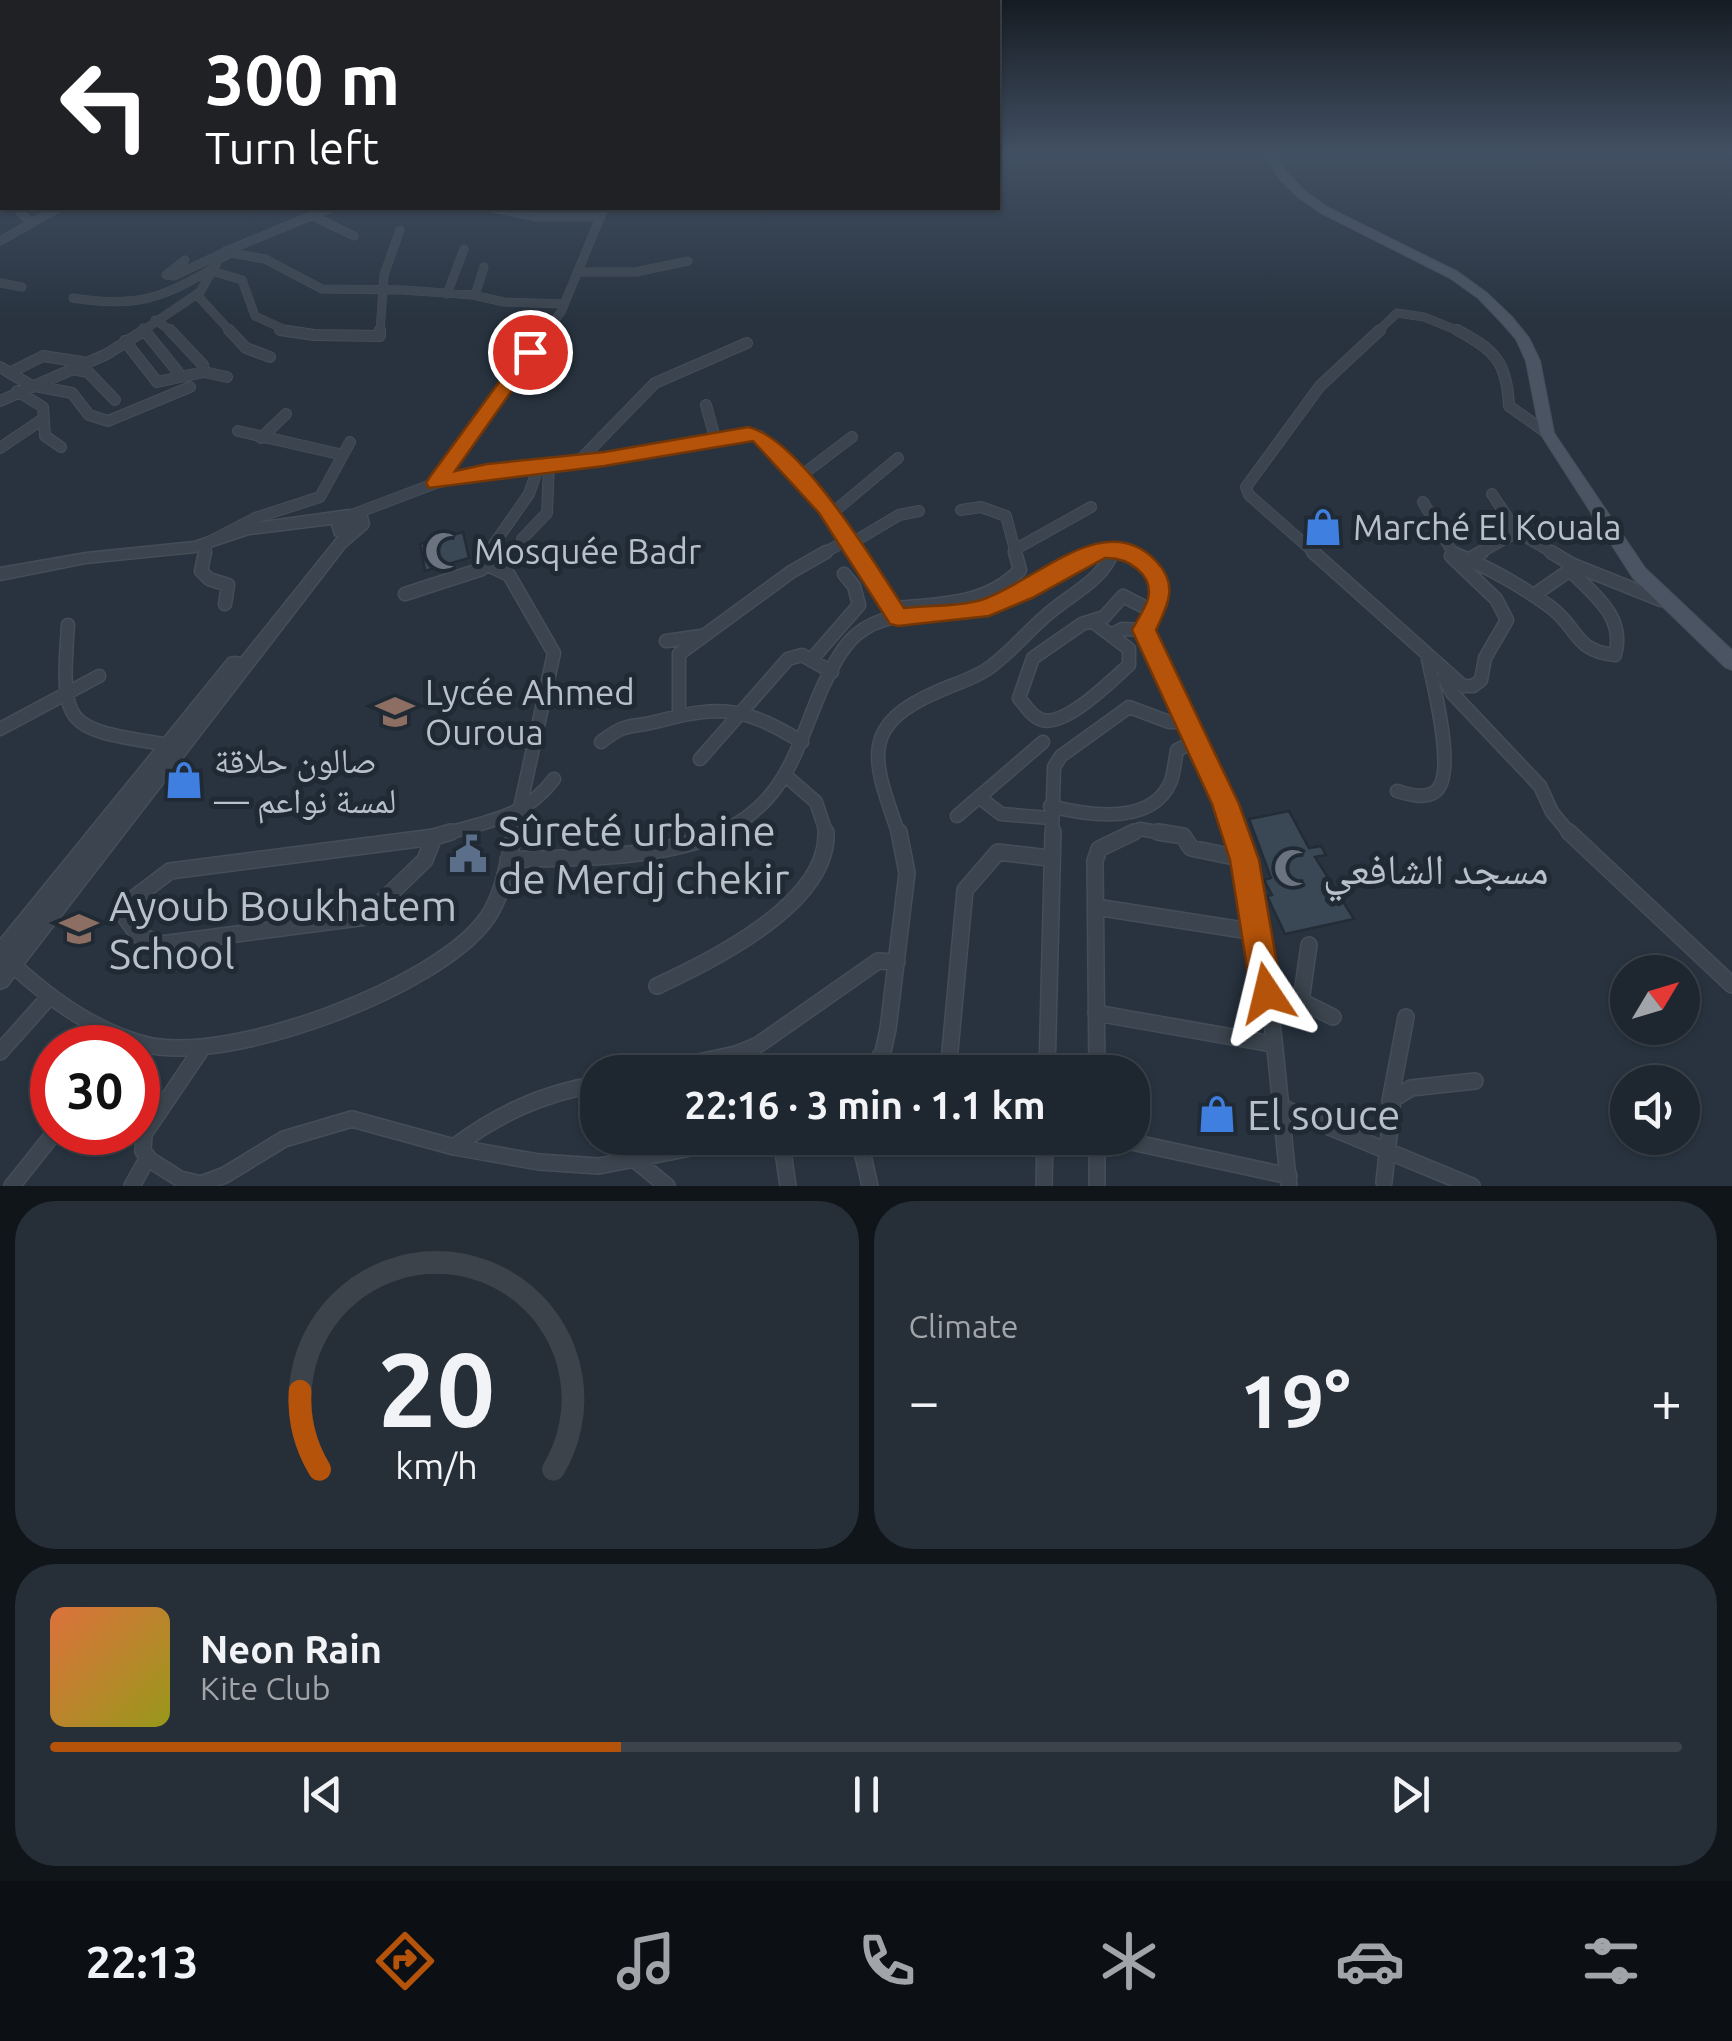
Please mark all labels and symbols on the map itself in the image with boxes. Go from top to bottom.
pin [488,310,573,395]
shop icon: Marché El Kouala [1302,506,1344,548]
place label: Marché El Kouala [1353,507,1622,547]
mosque icon: Mosquée Badr [423,530,465,572]
place label: Mosquée Badr [474,531,701,571]
place label: Lycée Ahmed Ouroua [425,672,635,752]
school or university icon: Lycée Ahmed Ouroua [374,691,416,733]
place label: صالون حلاقة — لمسة نواعم [213,740,396,824]
shop icon: صالون حلاقة — لمسة نواعم [163,759,205,801]
place label: Sûreté urbaine de Merdj chekir [498,807,789,902]
public building icon: Sûreté urbaine de Merdj chekir [447,833,489,875]
place label: مسجد الشافعي [1323,845,1549,902]
mosque icon: مسجد الشافعي [1272,847,1314,889]
place label: Ayoub Boukhatem School [109,882,457,977]
school or university icon: Ayoub Boukhatem School [58,908,100,950]
position arrow [1215,941,1319,1045]
north arrow [1610,955,1700,1045]
speed limit sign: 30 [30,1025,160,1155]
place label: El souce [1247,1091,1401,1138]
shop icon: El souce [1196,1093,1238,1135]

